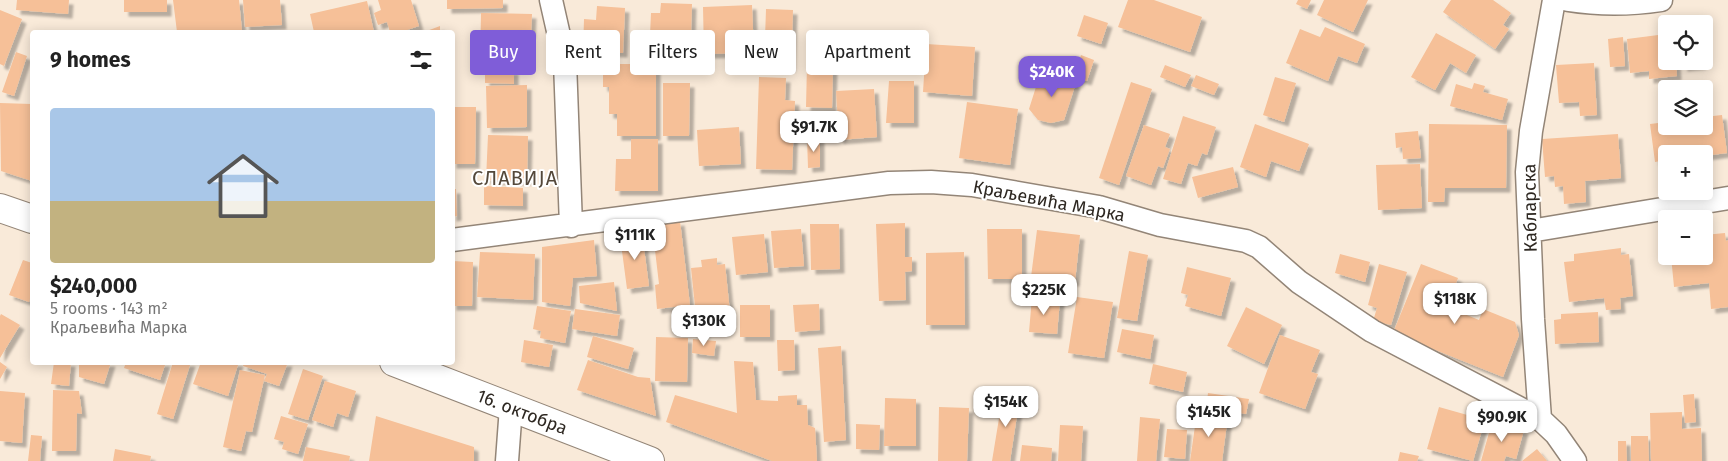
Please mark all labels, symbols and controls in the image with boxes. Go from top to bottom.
map controls [1658,15,1713,265]
button: locate [1658,15,1713,70]
chip: Buy [470,30,536,75]
chip: Rent [546,30,620,75]
chip: Filters [630,30,715,75]
chip: New [725,30,796,75]
chip: Apartment [806,30,929,75]
icon: filters [407,46,435,74]
text: 9 homes [50,47,131,73]
pin: $240K [1017,56,1087,98]
text: $240K [1030,62,1074,81]
button: layers [1658,80,1713,135]
pin: $91.7K [773,110,855,153]
text: $91.7K [791,117,837,136]
icon: home [198,141,288,231]
button: + [1658,145,1713,200]
street label: Кабларска [1518,163,1542,253]
district label: СЛАВИЈА [472,166,558,190]
street label: Краљевића Марка [971,175,1127,227]
button: − [1658,210,1713,265]
pin: $111K [600,218,670,261]
text: $111K [615,225,655,244]
text: $240,000 [50,273,137,299]
pin: $225K [1009,274,1079,316]
text: $225K [1022,280,1066,299]
pin: $118K [1420,282,1490,325]
text: $118K [1434,289,1476,308]
text: 5 rooms · 143 m² [50,299,168,318]
pin: $130K [669,304,739,347]
text: $130K [682,311,726,330]
text: Краљевића Марка [50,318,187,337]
street label: 16. октобра [474,385,570,439]
pin: $154K [971,386,1041,428]
text: $154K [984,392,1028,411]
pin: $145K [1174,396,1244,438]
pin: $90.9K [1461,400,1543,443]
text: $145K [1187,402,1231,421]
text: $90.9K [1477,407,1527,426]

